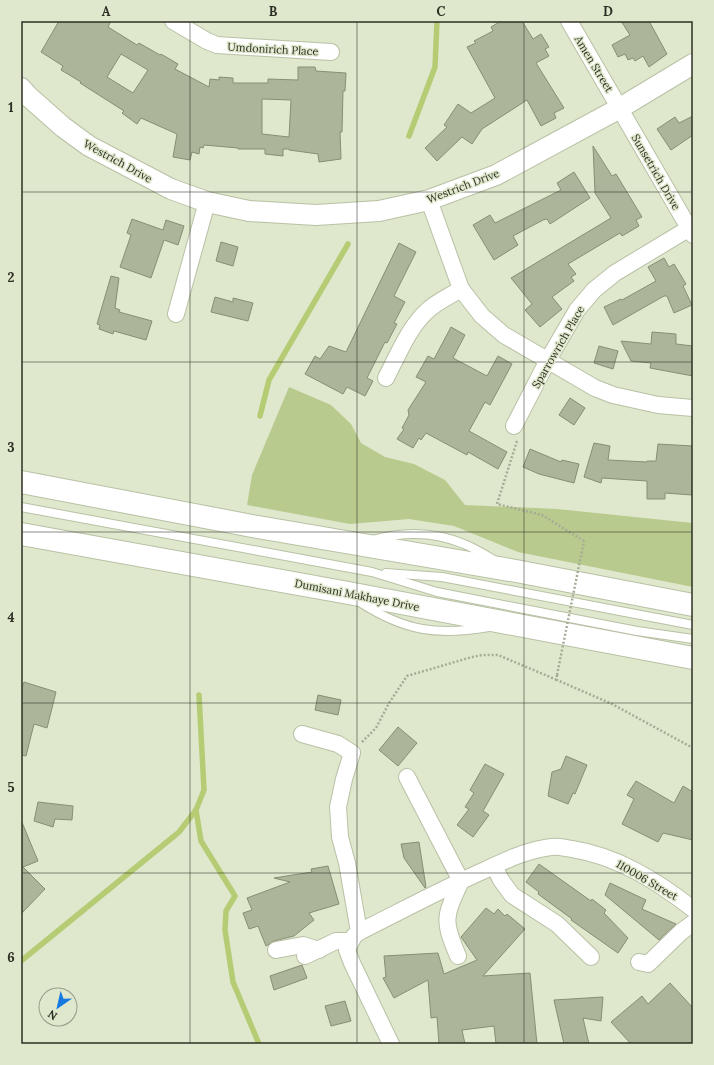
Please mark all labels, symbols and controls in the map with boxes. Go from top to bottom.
text: A [102,3,111,20]
text: B [269,3,278,20]
text: C [437,3,446,20]
text: D [603,3,613,20]
street label: Amen Street [571,32,617,95]
street label: Umdonirich Place [227,40,319,58]
text: 1 [8,99,14,116]
street label: Sunsetrich Drive [629,132,683,212]
street label: Westrich Drive [81,136,155,186]
street label: Westrich Drive [425,166,501,206]
text: 2 [8,269,15,286]
street label: Sparrowrich Place [529,303,587,391]
text: 3 [7,439,15,456]
street label: Dumisani Makhaye Drive [293,576,421,614]
text: 4 [7,609,15,626]
text: 5 [7,779,15,796]
street label: 110006 Street [614,857,681,904]
text: 6 [7,949,15,966]
north arrow [38,987,78,1027]
text: N [45,1007,60,1023]

